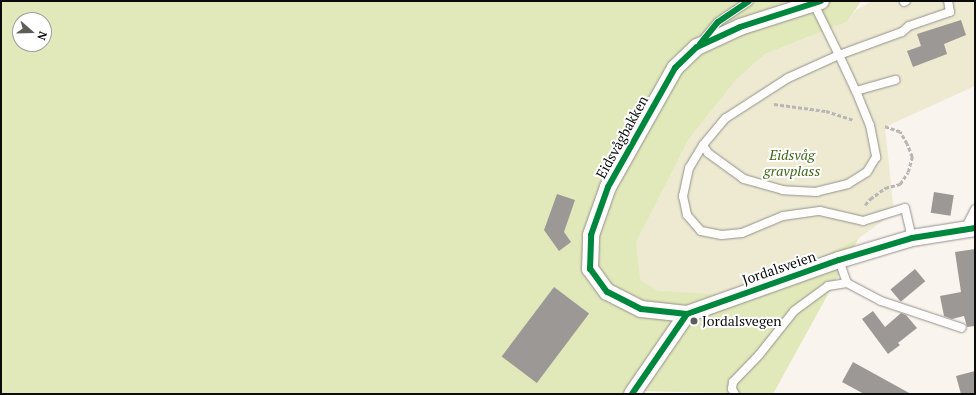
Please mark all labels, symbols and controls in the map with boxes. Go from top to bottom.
north arrow [12,12,52,52]
text: N [34,29,50,42]
street label: Eidsvågbakken [592,93,652,181]
park label: Eidsvåg gravplass [764,147,820,180]
street label: Jordalsveien [740,248,818,288]
place label: Jordalsvegen [702,313,782,329]
marker: Jordalsvegen [689,316,699,326]

